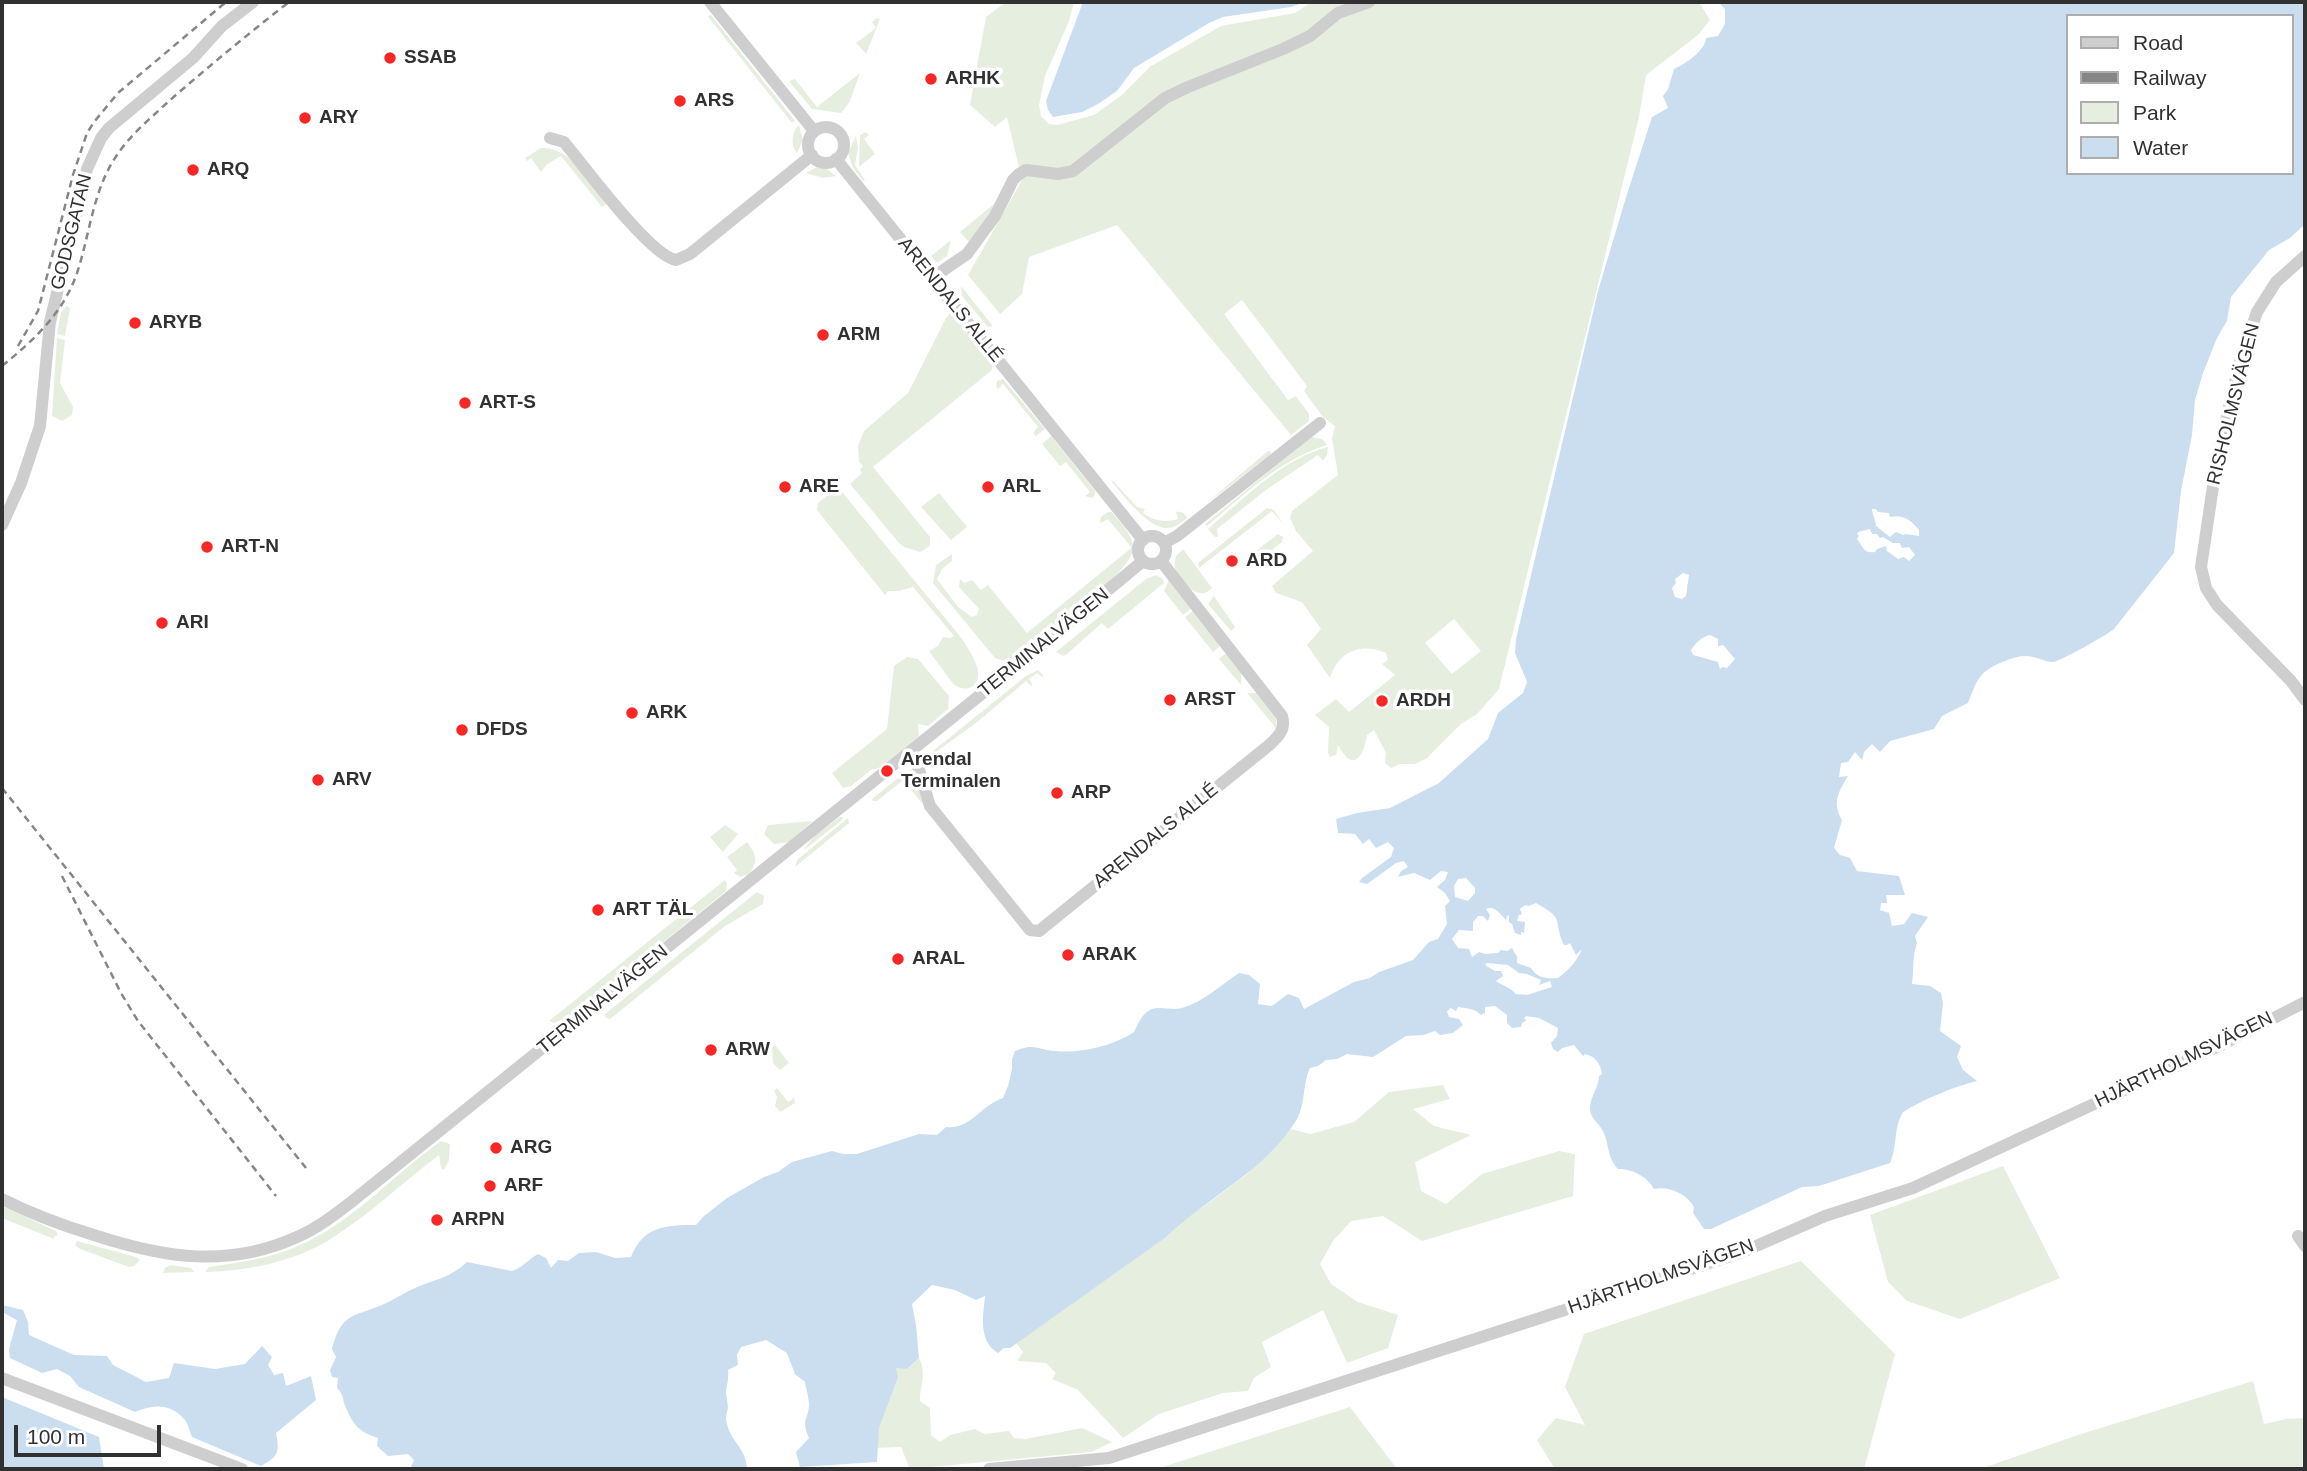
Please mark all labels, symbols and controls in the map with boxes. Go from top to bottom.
legend [2066,14,2293,175]
text: Road [2133,31,2183,54]
place label: SSAB [404,47,457,69]
marker: SSAB [382,50,398,66]
text: Railway [2133,66,2207,89]
place label: ARHK [945,68,1000,90]
marker: ARHK [923,71,939,87]
place label: ARS [694,90,734,112]
marker: ARS [672,93,688,109]
text: Park [2133,101,2176,124]
place label: ARY [319,107,358,129]
marker: ARY [297,110,313,126]
text: Water [2133,136,2188,159]
place label: ARQ [207,159,249,181]
marker: ARQ [185,162,201,178]
street label: GODSGATAN [47,172,97,292]
street label: ARENDALS ALLÉ [893,233,1007,367]
place label: ARYB [149,312,202,334]
marker: ARYB [127,315,143,331]
street label: RISHOLMSVÄGEN [2203,321,2265,487]
place label: ARM [837,324,880,346]
marker: ARM [815,327,831,343]
place label: ART-S [479,392,536,414]
marker: ART-S [457,395,473,411]
place label: ARE [799,476,839,498]
place label: ARL [1002,476,1041,498]
marker: ARE [777,479,793,495]
marker: ARL [980,479,996,495]
place label: ART-N [221,536,279,558]
marker: ART-N [199,539,215,555]
place label: ARD [1246,550,1287,572]
marker: ARD [1224,553,1240,569]
street label: TERMINALVÄGEN [974,583,1114,703]
place label: ARI [176,612,209,634]
marker: ARI [154,615,170,631]
place label: ARST [1184,689,1236,711]
place label: ARDH [1396,690,1451,712]
marker: ARST [1162,692,1178,708]
marker: ARDH [1374,693,1390,709]
place label: ARK [646,702,687,724]
marker: ARK [624,705,640,721]
place label: DFDS [476,719,528,741]
marker: DFDS [454,722,470,738]
place label: Arendal Terminalen [901,749,1001,793]
marker: Arendal Terminalen [879,763,895,779]
place label: ARV [332,769,372,791]
marker: ARV [310,772,326,788]
street label: ARENDALS ALLÉ [1089,779,1223,893]
place label: ARP [1071,782,1111,804]
marker: ARP [1049,785,1065,801]
place label: ART TÄL [612,899,693,921]
marker: ART TÄL [590,902,606,918]
street label: TERMINALVÄGEN [533,940,673,1060]
place label: ARAK [1082,944,1137,966]
marker: ARAK [1060,947,1076,963]
place label: ARAL [912,948,965,970]
marker: ARAL [890,951,906,967]
street label: HJÄRTHOLMSVÄGEN [2091,1007,2277,1113]
place label: ARW [725,1039,770,1061]
marker: ARW [703,1042,719,1058]
place label: ARG [510,1137,552,1159]
marker: ARG [488,1140,504,1156]
place label: ARF [504,1175,543,1197]
marker: ARF [482,1178,498,1194]
place label: ARPN [451,1209,505,1231]
marker: ARPN [429,1212,445,1228]
street label: HJÄRTHOLMSVÄGEN [1565,1234,1757,1320]
scale bar [18,1412,164,1456]
text: 100 m [27,1425,85,1448]

